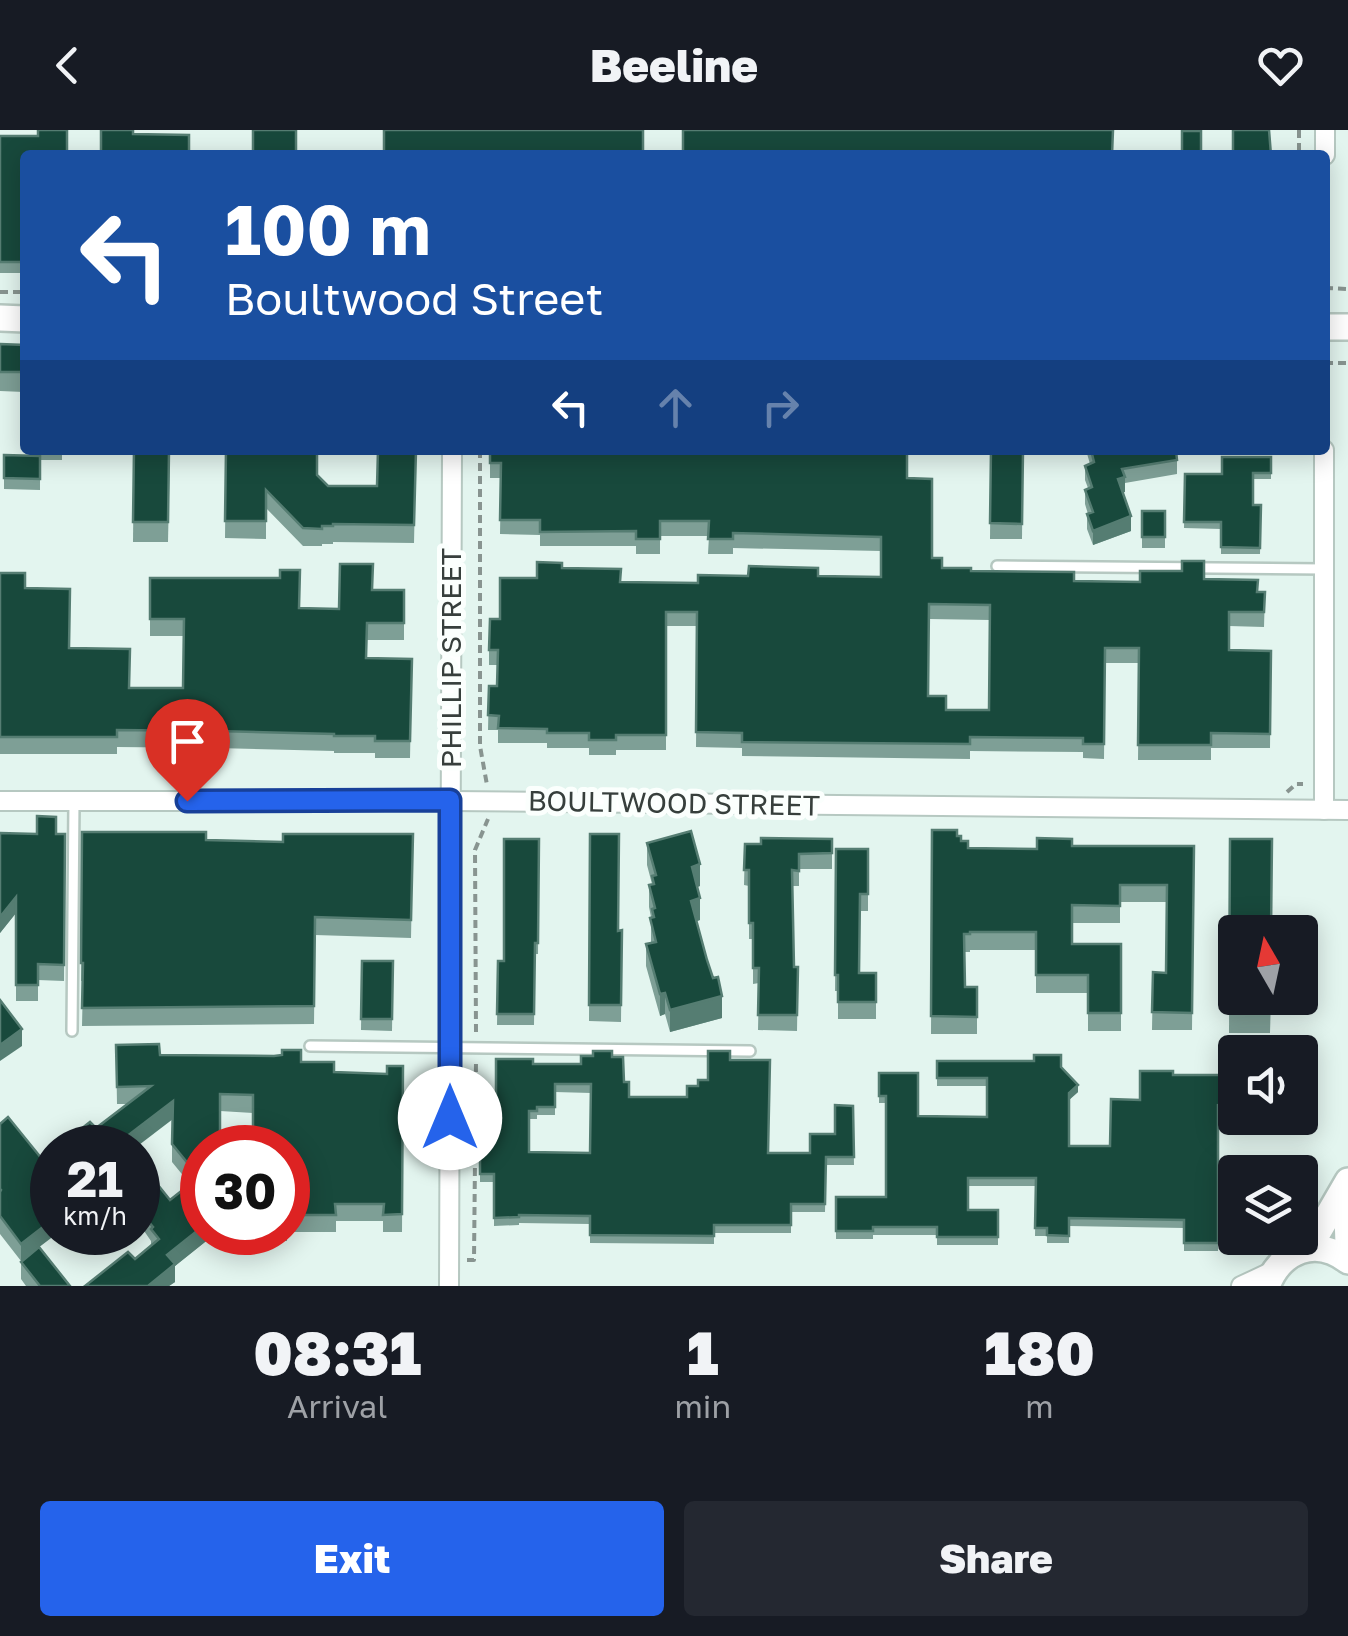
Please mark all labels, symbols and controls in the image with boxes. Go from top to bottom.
icon: back [40,38,95,93]
text: Beeline [590,38,758,92]
icon: heart [1253,38,1308,93]
text: 100 m [225,186,431,270]
icon: left [60,190,190,320]
text: Boultwood Street [225,271,603,325]
icon: left [543,380,598,435]
icon: ahead [648,380,703,435]
icon: right [753,380,808,435]
street label: PHILLIP STREET [434,548,467,768]
pin [145,699,230,802]
icon: arrive [160,714,215,769]
street label: BOULTWOOD STREET [528,783,820,822]
north arrow [1218,915,1318,1015]
map controls [1218,915,1318,1255]
button: sound [1218,1035,1318,1135]
position arrow [398,1066,502,1170]
speed limit sign: 30 [180,1125,310,1255]
text: 21 [67,1148,123,1208]
button: layers [1218,1155,1318,1255]
text: km/h [63,1200,127,1231]
text: 08:31 [253,1316,421,1388]
text: 1 [687,1316,719,1388]
text: 180 [984,1316,1095,1388]
text: Arrival [287,1387,387,1425]
text: min [675,1387,731,1425]
text: m [1025,1387,1054,1425]
button: Exit [40,1501,664,1616]
button: Share [684,1501,1308,1616]

